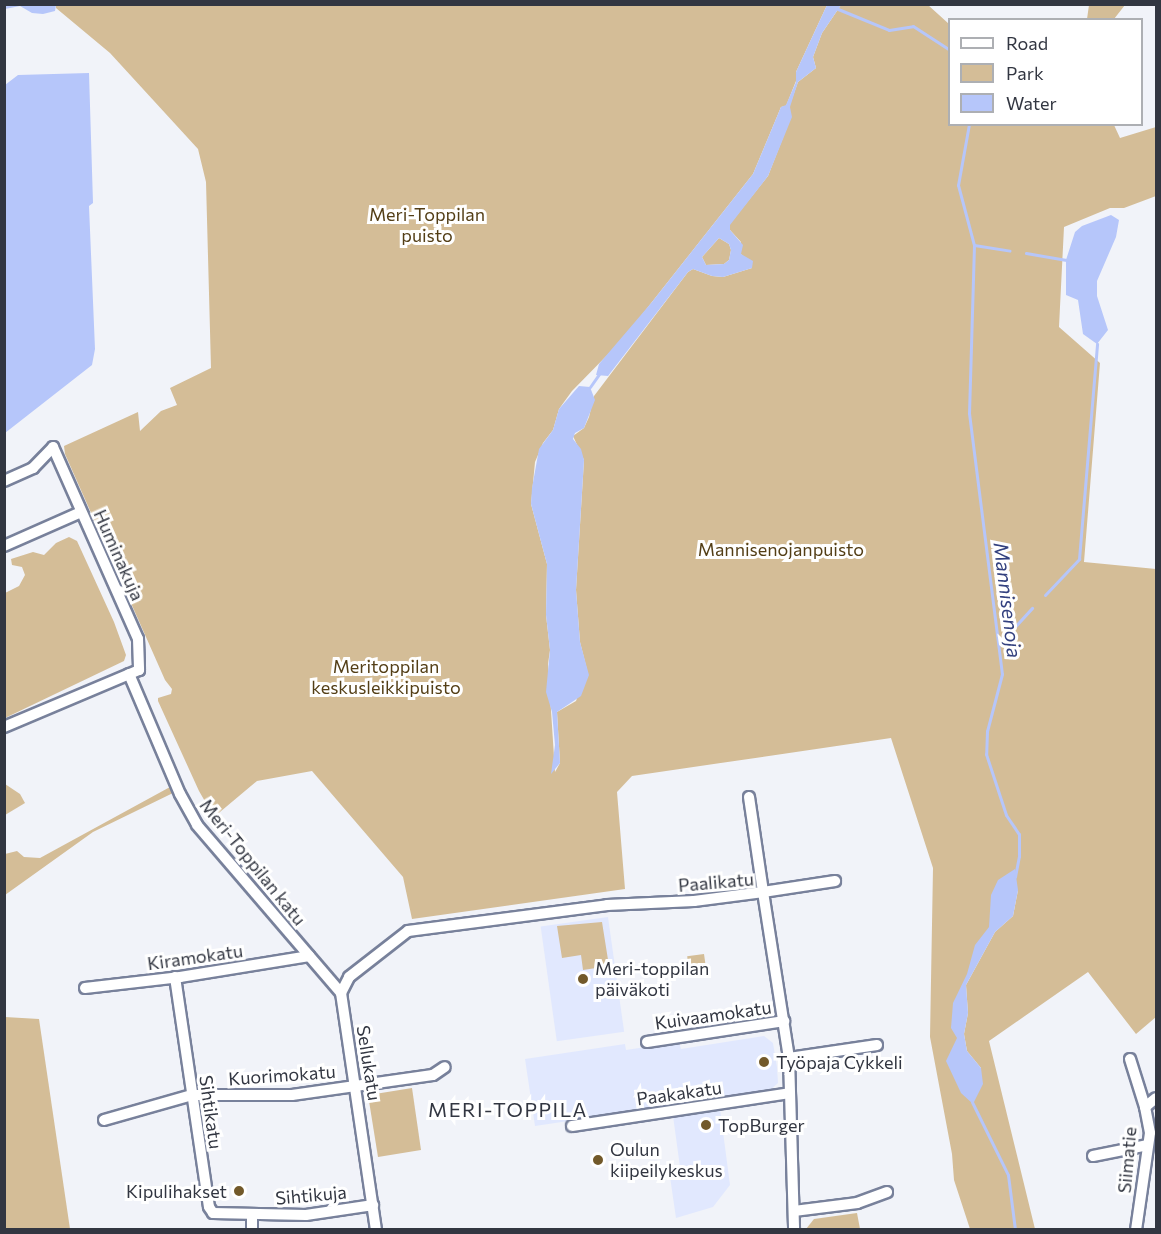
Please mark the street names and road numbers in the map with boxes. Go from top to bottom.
street label: Huminakuja [89,506,149,604]
street label: Meri-Toppilan katu [195,794,311,930]
street label: Paalikatu [677,868,755,896]
street label: Kiramokatu [146,940,244,974]
street label: Kuivaamokatu [653,996,773,1034]
street label: Sellukatu [352,1024,386,1102]
street label: Kuorimokatu [228,1060,336,1090]
street label: Sihtikatu [195,1074,227,1150]
street label: Paakakatu [635,1076,723,1110]
street label: Siimatie [1113,1126,1141,1194]
street label: Sihtikuja [275,1181,347,1209]

